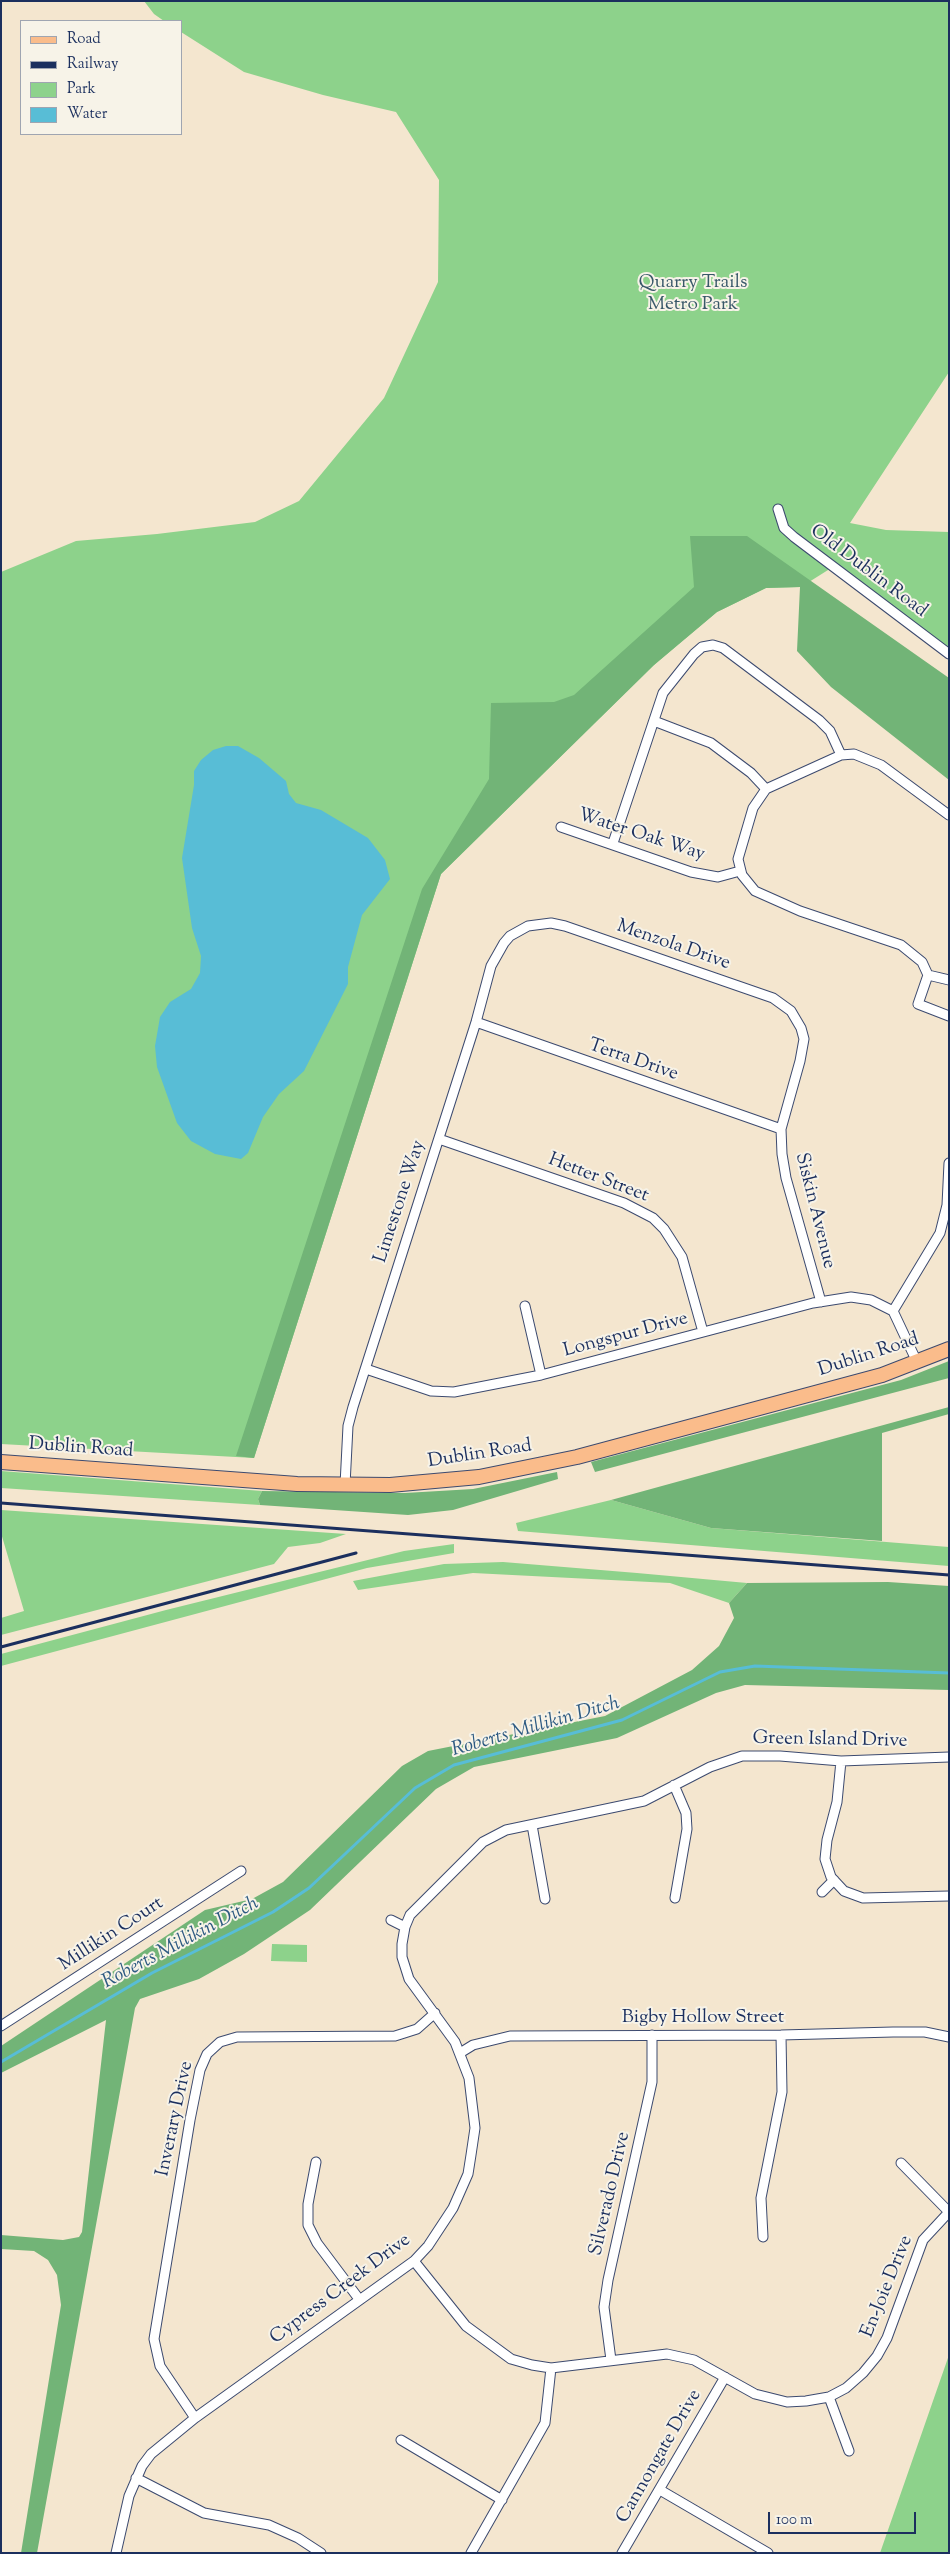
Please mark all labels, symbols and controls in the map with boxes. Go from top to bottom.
legend [20,20,182,135]
text: Road [67,29,101,50]
text: Railway [67,54,118,75]
text: Park [67,79,96,100]
text: Water [67,104,107,125]
park label: Quarry Trails Metro Park [639,273,747,317]
street label: Old Dublin Road [805,521,931,623]
street label: Water Oak Way [575,805,707,867]
street label: Menzola Drive [613,916,733,976]
street label: Terra Drive [585,1035,681,1087]
street label: Limestone Way [370,1138,432,1266]
street label: Hetter Street [544,1149,652,1209]
street label: Siskin Avenue [789,1151,839,1271]
street label: Longspur Drive [561,1308,691,1364]
street label: Dublin Road [816,1329,922,1383]
street label: Dublin Road [28,1434,134,1464]
street label: Dublin Road [426,1436,534,1474]
water label: Roberts Millikin Ditch [449,1693,623,1763]
street label: Green Island Drive [752,1728,908,1754]
street label: Millikin Court [56,1893,168,1977]
water label: Roberts Millikin Ditch [99,1893,263,1995]
street label: Bigby Hollow Street [622,2008,784,2030]
street label: Inverary Drive [153,2059,199,2179]
street label: Silverado Drive [586,2130,636,2258]
street label: Cypress Creek Drive [266,2230,416,2350]
street label: En-Joie Drive [857,2233,919,2341]
street label: Cannongate Drive [613,2386,707,2528]
scale bar [770,2502,918,2534]
text: 100 m [776,2510,812,2531]

